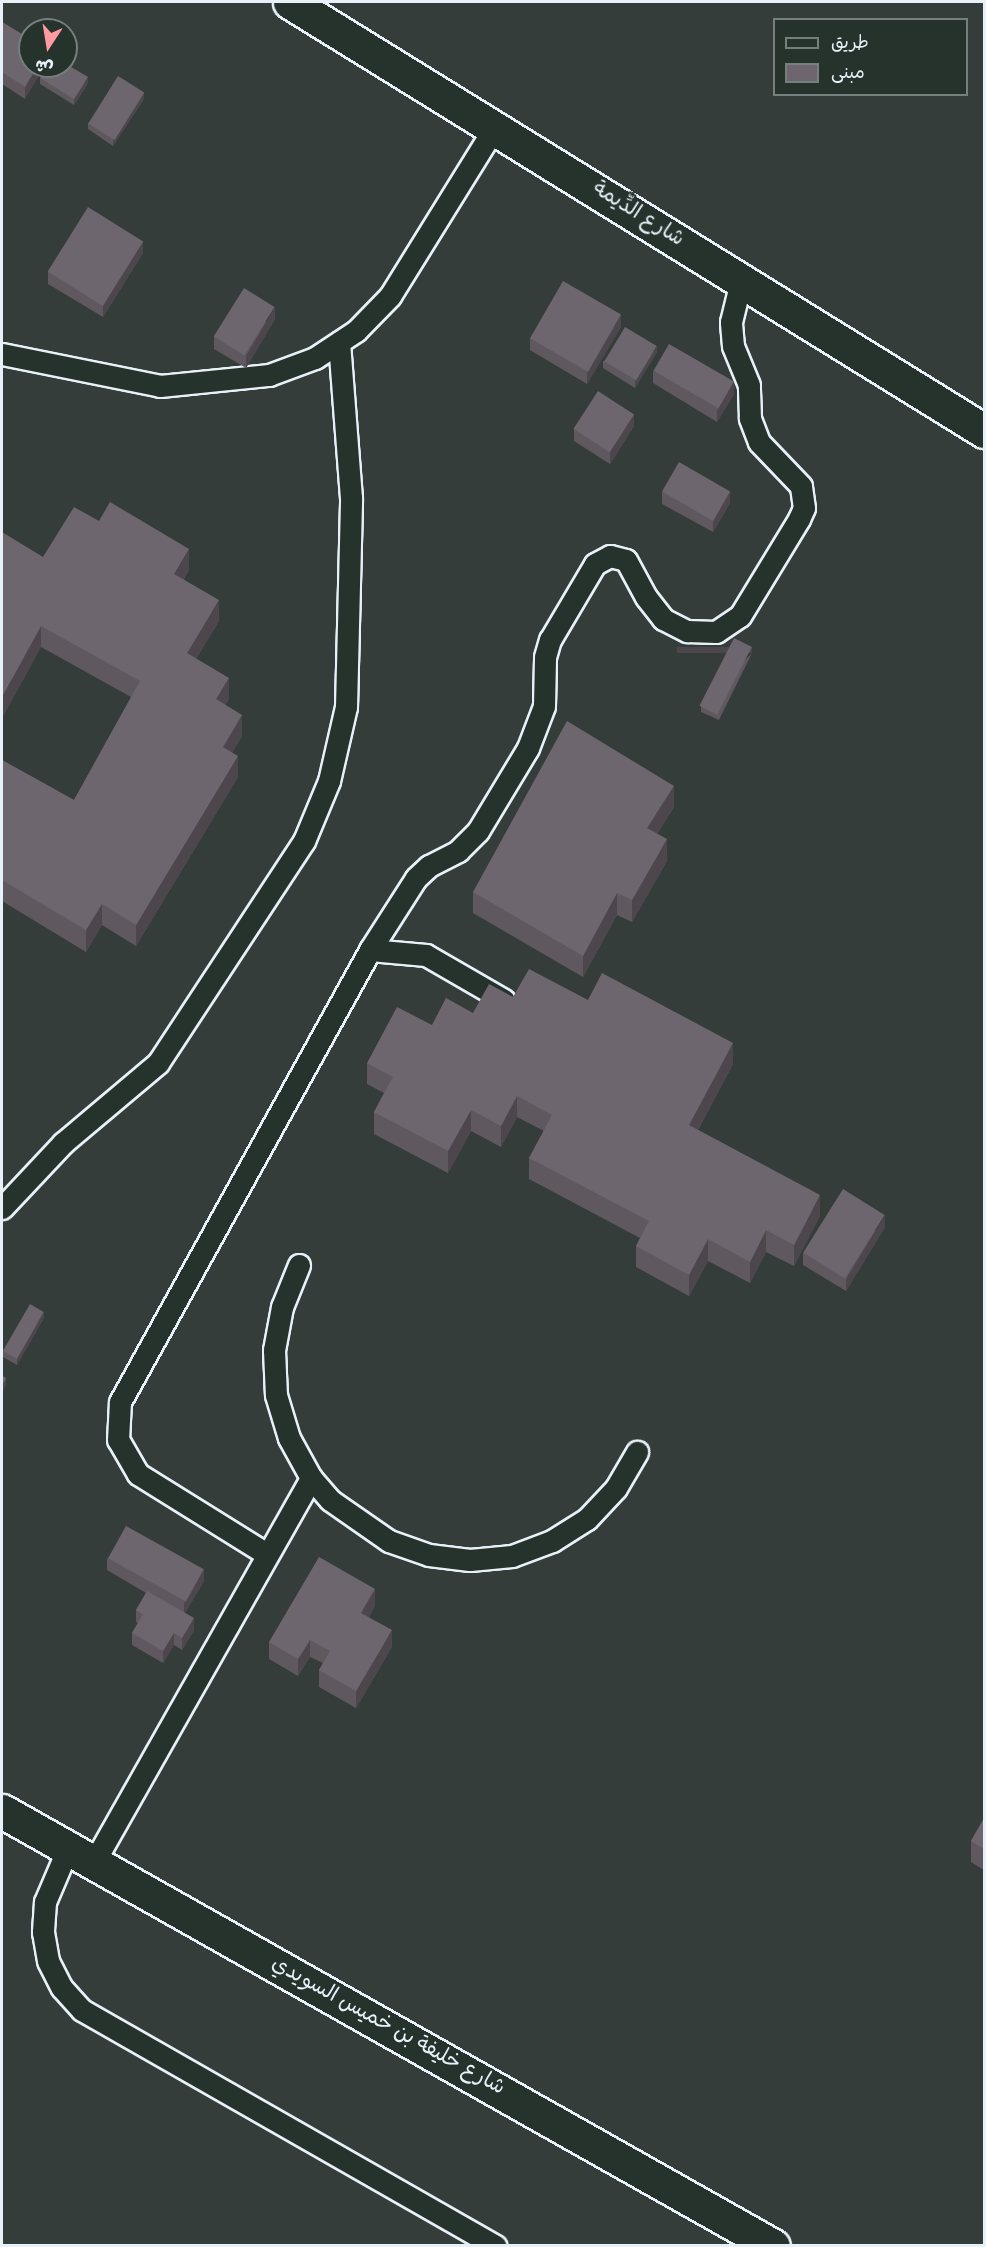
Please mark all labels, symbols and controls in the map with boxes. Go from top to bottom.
north arrow [18,18,78,78]
legend [773,18,968,96]
text: طريق [831,34,869,55]
text: ش [34,53,55,75]
text: مبنى [831,64,865,85]
street label: شارع الدِّيمة [587,178,687,254]
street label: شارع خليفة بن خميس السويدي [266,1953,508,2103]

